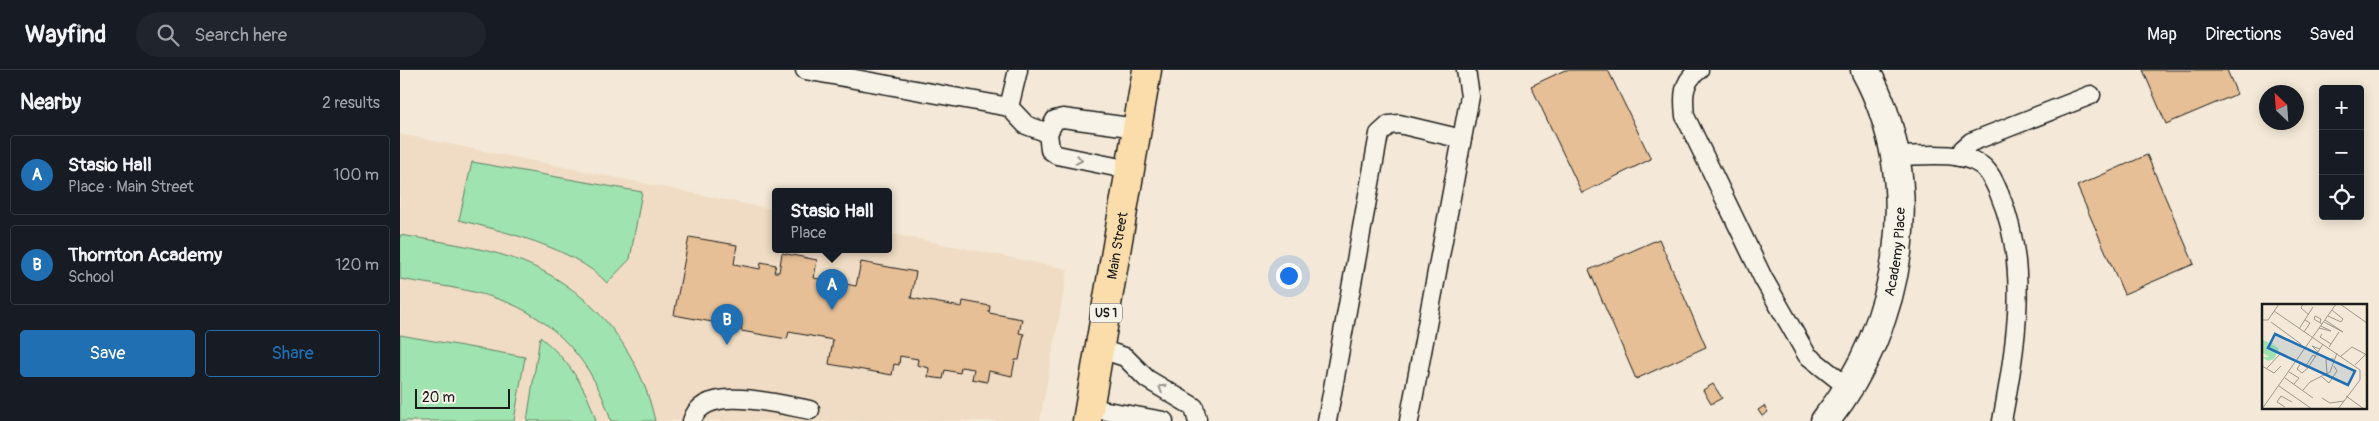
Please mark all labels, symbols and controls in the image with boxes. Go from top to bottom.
search box [136,12,486,57]
text: Wayfind [25,20,106,49]
icon: search [154,21,182,49]
text: Search here [194,23,287,47]
text: Map [2147,23,2177,46]
text: Directions [2205,23,2281,46]
text: Saved [2309,23,2354,46]
north arrow [2259,85,2304,130]
map controls [2319,85,2364,220]
button: + [2319,85,2364,130]
text: Nearby [20,89,81,116]
text: 2 results [322,93,380,113]
button: − [2319,130,2364,175]
text: Stasio Hall [68,153,152,177]
one-way arrow [1075,154,1084,165]
text: A [32,165,42,185]
text: 100 m [333,165,379,185]
button: locate [2319,175,2364,220]
text: Place · Main Street [68,177,194,197]
popup [772,188,892,253]
text: Stasio Hall [790,199,874,223]
street label: Academy Place [1880,207,1908,298]
street label: Main Street [1103,210,1131,280]
text: Place [790,223,826,243]
text: Thornton Academy [68,243,222,267]
text: B [32,255,42,275]
text: 120 m [335,255,379,275]
your location [1276,263,1302,289]
text: School [68,267,114,287]
pin: A [816,269,848,310]
pin: B [711,304,743,345]
road number: US 1 [1090,304,1122,322]
inset map [2262,304,2366,408]
button: Save [20,330,195,377]
button: Share [205,330,380,377]
one-way arrow [1158,385,1167,395]
scale bar [415,386,510,409]
text: 20 m [422,389,455,406]

